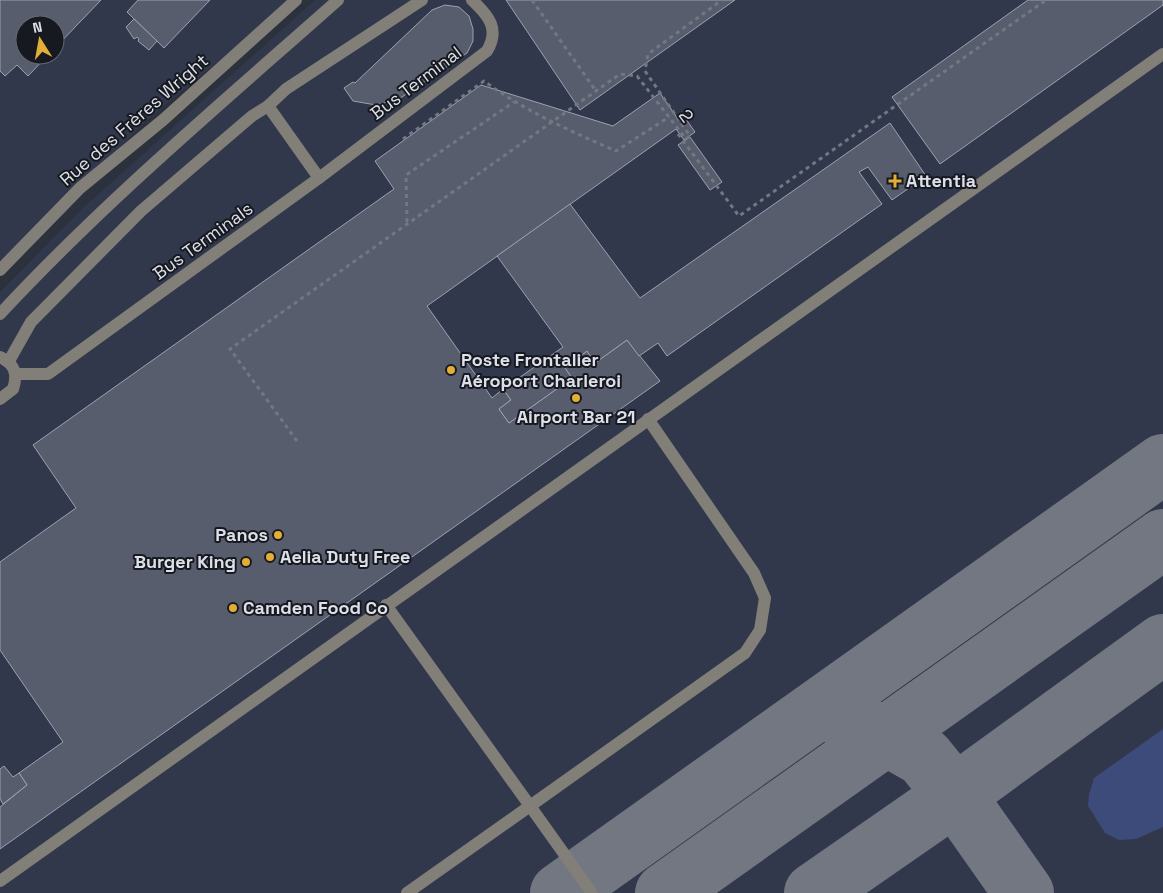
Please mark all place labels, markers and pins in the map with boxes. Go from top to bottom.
place label: Attentia [906,169,977,192]
marker: Attentia [888,174,902,188]
place label: Poste Frontalier Aéroport Charleroi [461,348,621,392]
marker: Poste Frontalier Aéroport Charleroi [445,364,457,376]
marker: Airport Bar 21 [570,392,582,404]
place label: Airport Bar 21 [517,405,635,428]
place label: Panos [215,523,268,546]
marker: Panos [272,529,284,541]
place label: Aelia Duty Free [280,545,410,568]
place label: Burger King [134,550,236,573]
marker: Aelia Duty Free [264,551,276,563]
marker: Burger King [240,556,252,568]
place label: Camden Food Co [243,596,388,619]
marker: Camden Food Co [227,602,239,614]

